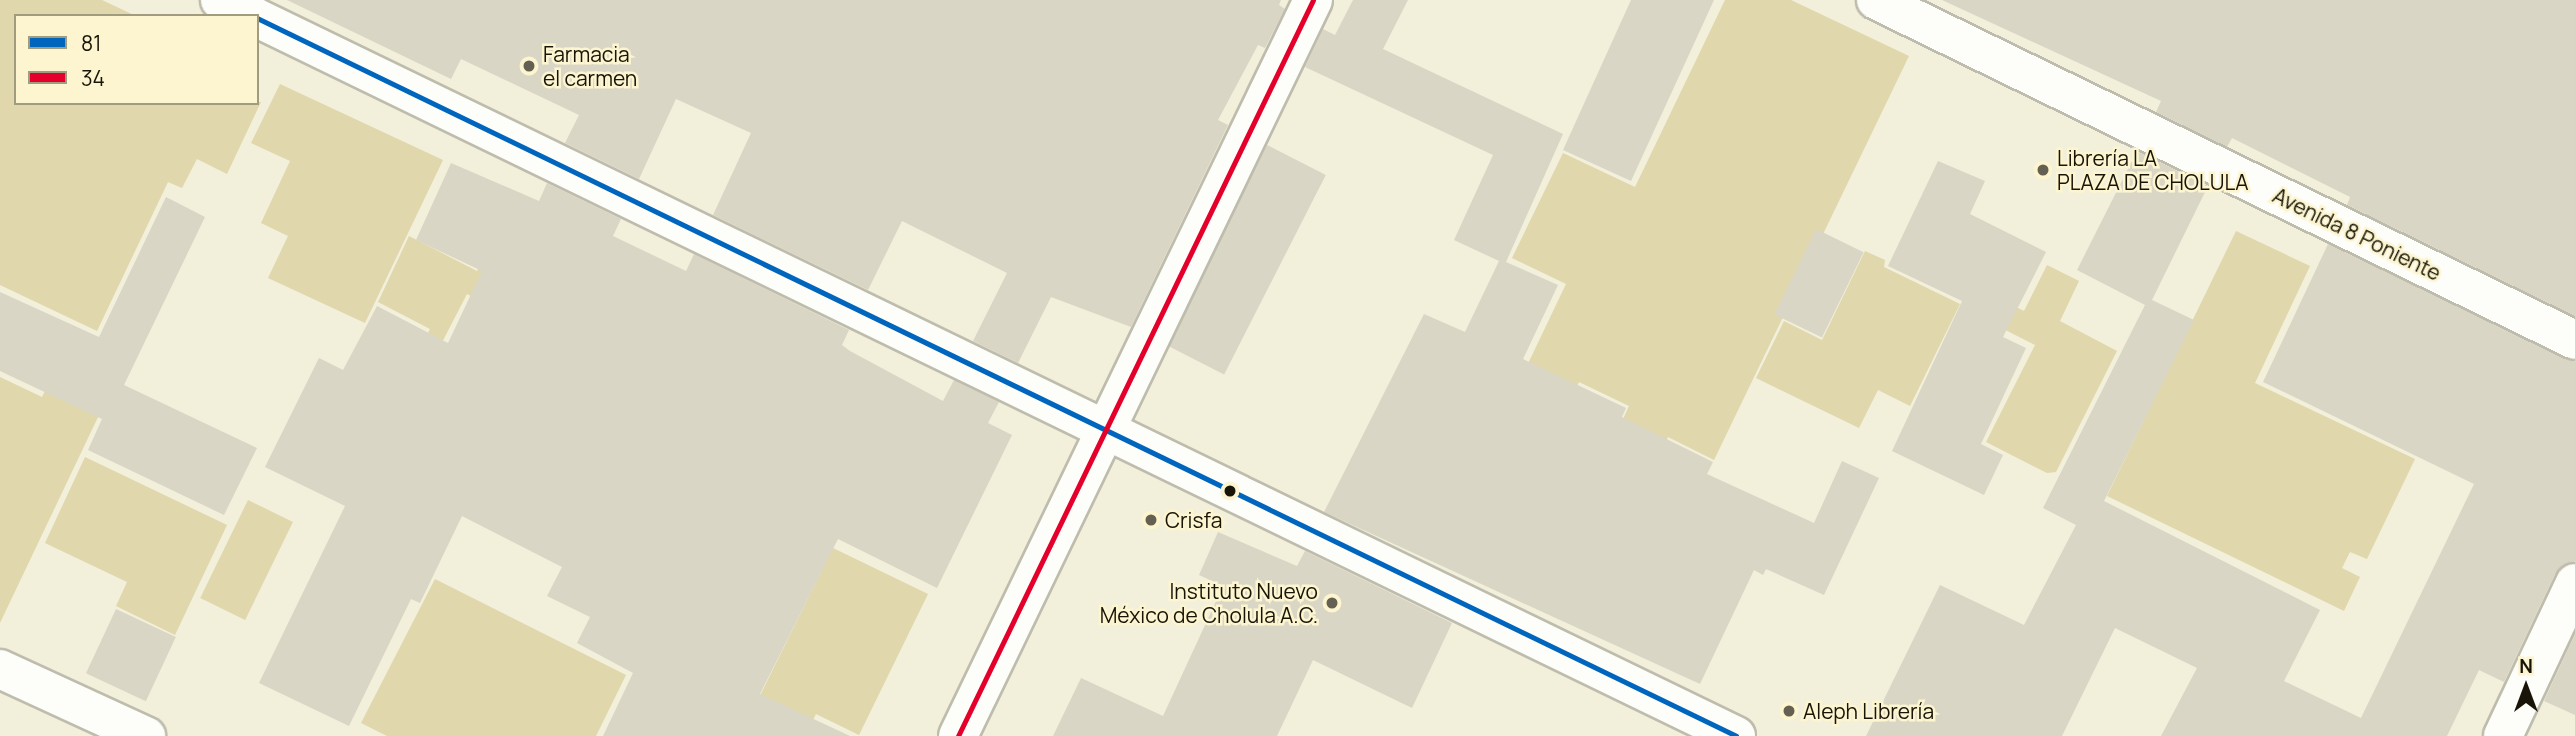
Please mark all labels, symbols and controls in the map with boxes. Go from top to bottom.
legend [14,14,259,105]
text: 81 [81,29,101,57]
place label: Farmacia el carmen [543,41,637,91]
marker: Farmacia el carmen [521,58,537,74]
text: 34 [81,64,105,92]
place label: Librería LA PLAZA DE CHOLULA [2057,145,2248,195]
marker: Librería LA PLAZA DE CHOLULA [2035,162,2051,178]
street label: Avenida 8 Poniente [2269,182,2445,286]
unlabelled marker [1223,484,1237,498]
place label: Crisfa [1165,507,1222,533]
marker: Crisfa [1143,512,1159,528]
place label: Instituto Nuevo México de Cholula A.C. [1100,578,1318,628]
marker: Instituto Nuevo México de Cholula A.C. [1324,595,1340,611]
north arrow [2491,652,2561,722]
text: N [2519,653,2533,679]
place label: Aleph Librería [1803,698,1934,724]
marker: Aleph Librería [1781,703,1797,719]

